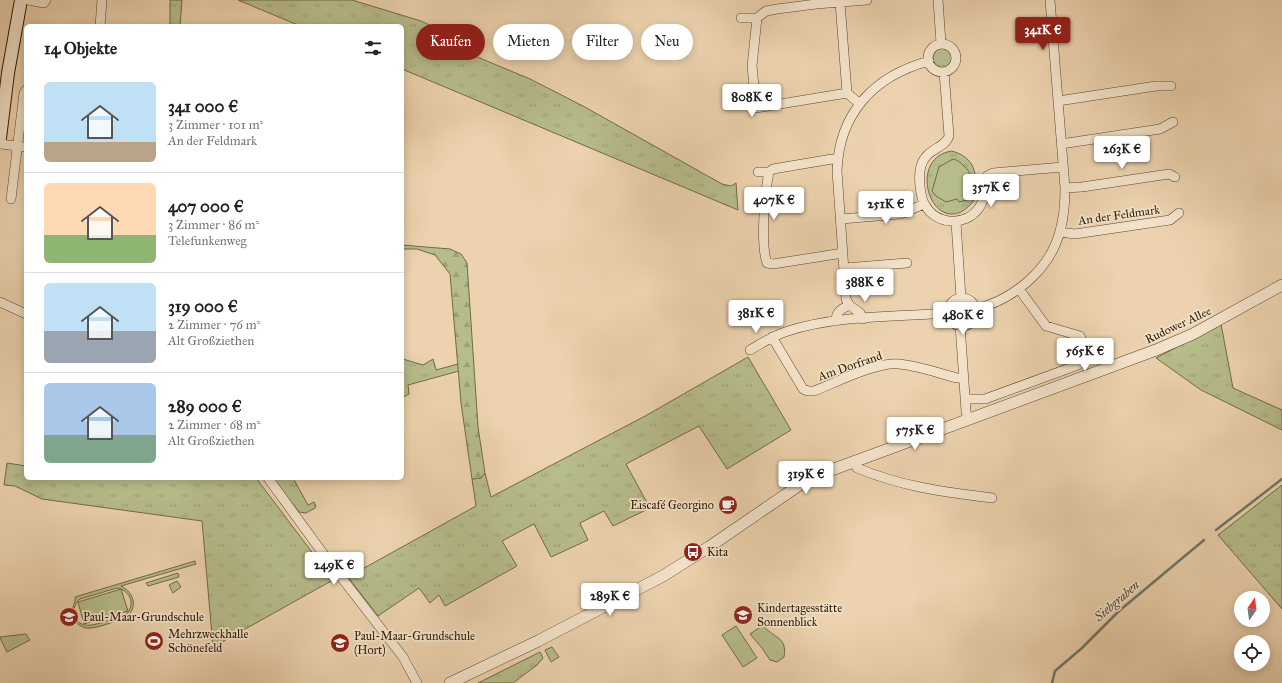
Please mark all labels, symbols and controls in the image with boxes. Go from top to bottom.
pin: 341K € [1010,17,1076,51]
text: 341K € [1024,22,1062,38]
chip: Kaufen [416,24,485,60]
chip: Mieten [493,24,564,60]
chip: Filter [572,24,633,60]
chip: Neu [641,24,693,60]
icon: filters [362,37,384,59]
text: 14 Objekte [44,38,117,59]
pin: 808K € [719,84,785,118]
text: 808K € [731,89,773,105]
text: 341 000 € [168,96,238,117]
icon: home [76,98,124,146]
text: 3 Zimmer · 101 m² [168,117,263,133]
text: An der Feldmark [168,133,257,149]
pin: 263K € [1089,136,1155,170]
text: 263K € [1103,141,1141,157]
pin: 357K € [958,174,1024,208]
text: 357K € [972,179,1010,195]
pin: 407K € [741,187,807,221]
pin: 251K € [853,191,919,225]
text: 407K € [753,192,795,208]
text: 407 000 € [168,196,244,217]
text: 251K € [867,196,905,212]
icon: home [76,199,124,247]
street label: An der Feldmark [1076,202,1161,228]
text: 3 Zimmer · 86 m² [168,217,259,233]
text: Telefunkenweg [168,233,247,249]
pin: 388K € [832,269,898,303]
text: 388K € [846,274,884,290]
text: 319 000 € [168,296,238,317]
icon: home [76,299,124,347]
pin: 381K € [723,300,789,334]
pin: 480K € [930,302,996,336]
street label: Rudower Allee [1143,304,1213,346]
text: 381K € [737,305,775,321]
text: 480K € [942,307,984,323]
text: 2 Zimmer · 76 m² [168,317,261,333]
text: Alt Großziethen [168,333,254,349]
pin: 565K € [1052,338,1118,372]
text: 565K € [1066,343,1104,359]
street label: Am Dorfrand [815,348,884,384]
text: 289 000 € [168,396,242,417]
icon: home [76,399,124,447]
text: 2 Zimmer · 68 m² [168,417,261,433]
pin: 575K € [882,417,948,451]
text: 575K € [896,422,934,438]
text: Alt Großziethen [168,433,254,449]
pin: 319K € [773,461,839,495]
text: 319K € [787,466,825,482]
cafe icon: Eiscafé Georgino [717,494,739,516]
place label: Eiscafé Georgino [630,498,714,513]
bus stop icon: Kita [682,541,704,563]
place label: Kita [707,545,729,559]
pin: 249K € [301,552,367,586]
text: 249K € [314,557,354,573]
water label: Siebgraben [1090,577,1143,626]
pin: 289K € [577,583,643,617]
text: 289K € [590,588,630,604]
north arrow [1234,591,1270,627]
map controls [1234,591,1270,671]
place label: Kindertagesstätte Sonnenblick [757,601,842,629]
school or university icon: Kindertagesstätte Sonnenblick [732,604,754,626]
school or university icon: Paul-Maar-Grundschule [58,606,80,628]
place label: Paul-Maar-Grundschule [83,610,204,624]
place label: Mehrzweckhalle Schönefeld [168,627,249,655]
place label: Paul-Maar-Grundschule (Hort) [354,629,475,657]
sports icon: Mehrzweckhalle Schönefeld [143,630,165,652]
school or university icon: Paul-Maar-Grundschule (Hort) [329,632,351,654]
button: locate [1234,635,1270,671]

